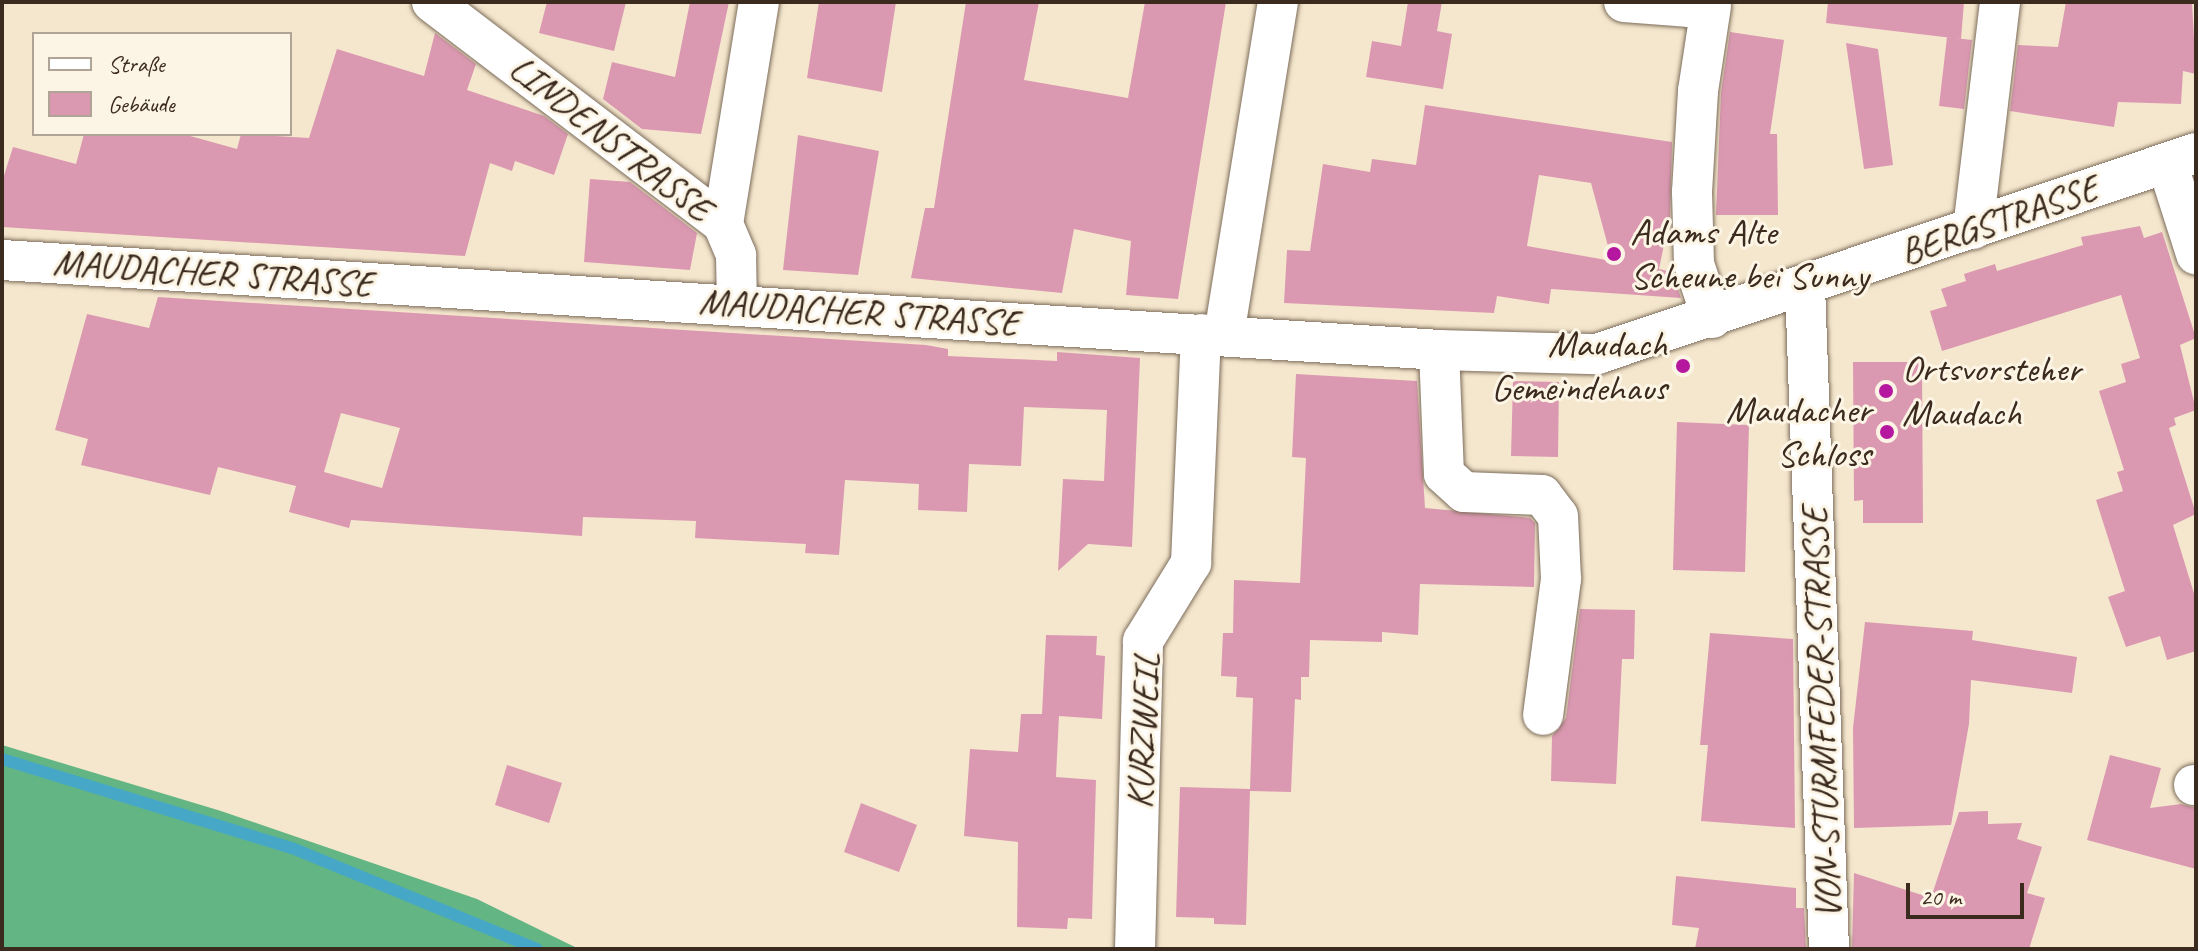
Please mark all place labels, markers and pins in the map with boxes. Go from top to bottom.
place label: Adams Alte Scheune bei Sunny [1630,209,1868,298]
marker: Adams Alte Scheune bei Sunny [1605,245,1623,263]
place label: Maudach Gemeindehaus [1491,321,1667,410]
place label: Ortsvorsteher Maudach [1902,346,2081,436]
marker: Maudach Gemeindehaus [1674,357,1692,375]
marker: Ortsvorsteher Maudach [1877,382,1895,400]
place label: Maudacher Schloss [1726,387,1871,476]
marker: Maudacher Schloss [1878,423,1896,441]

